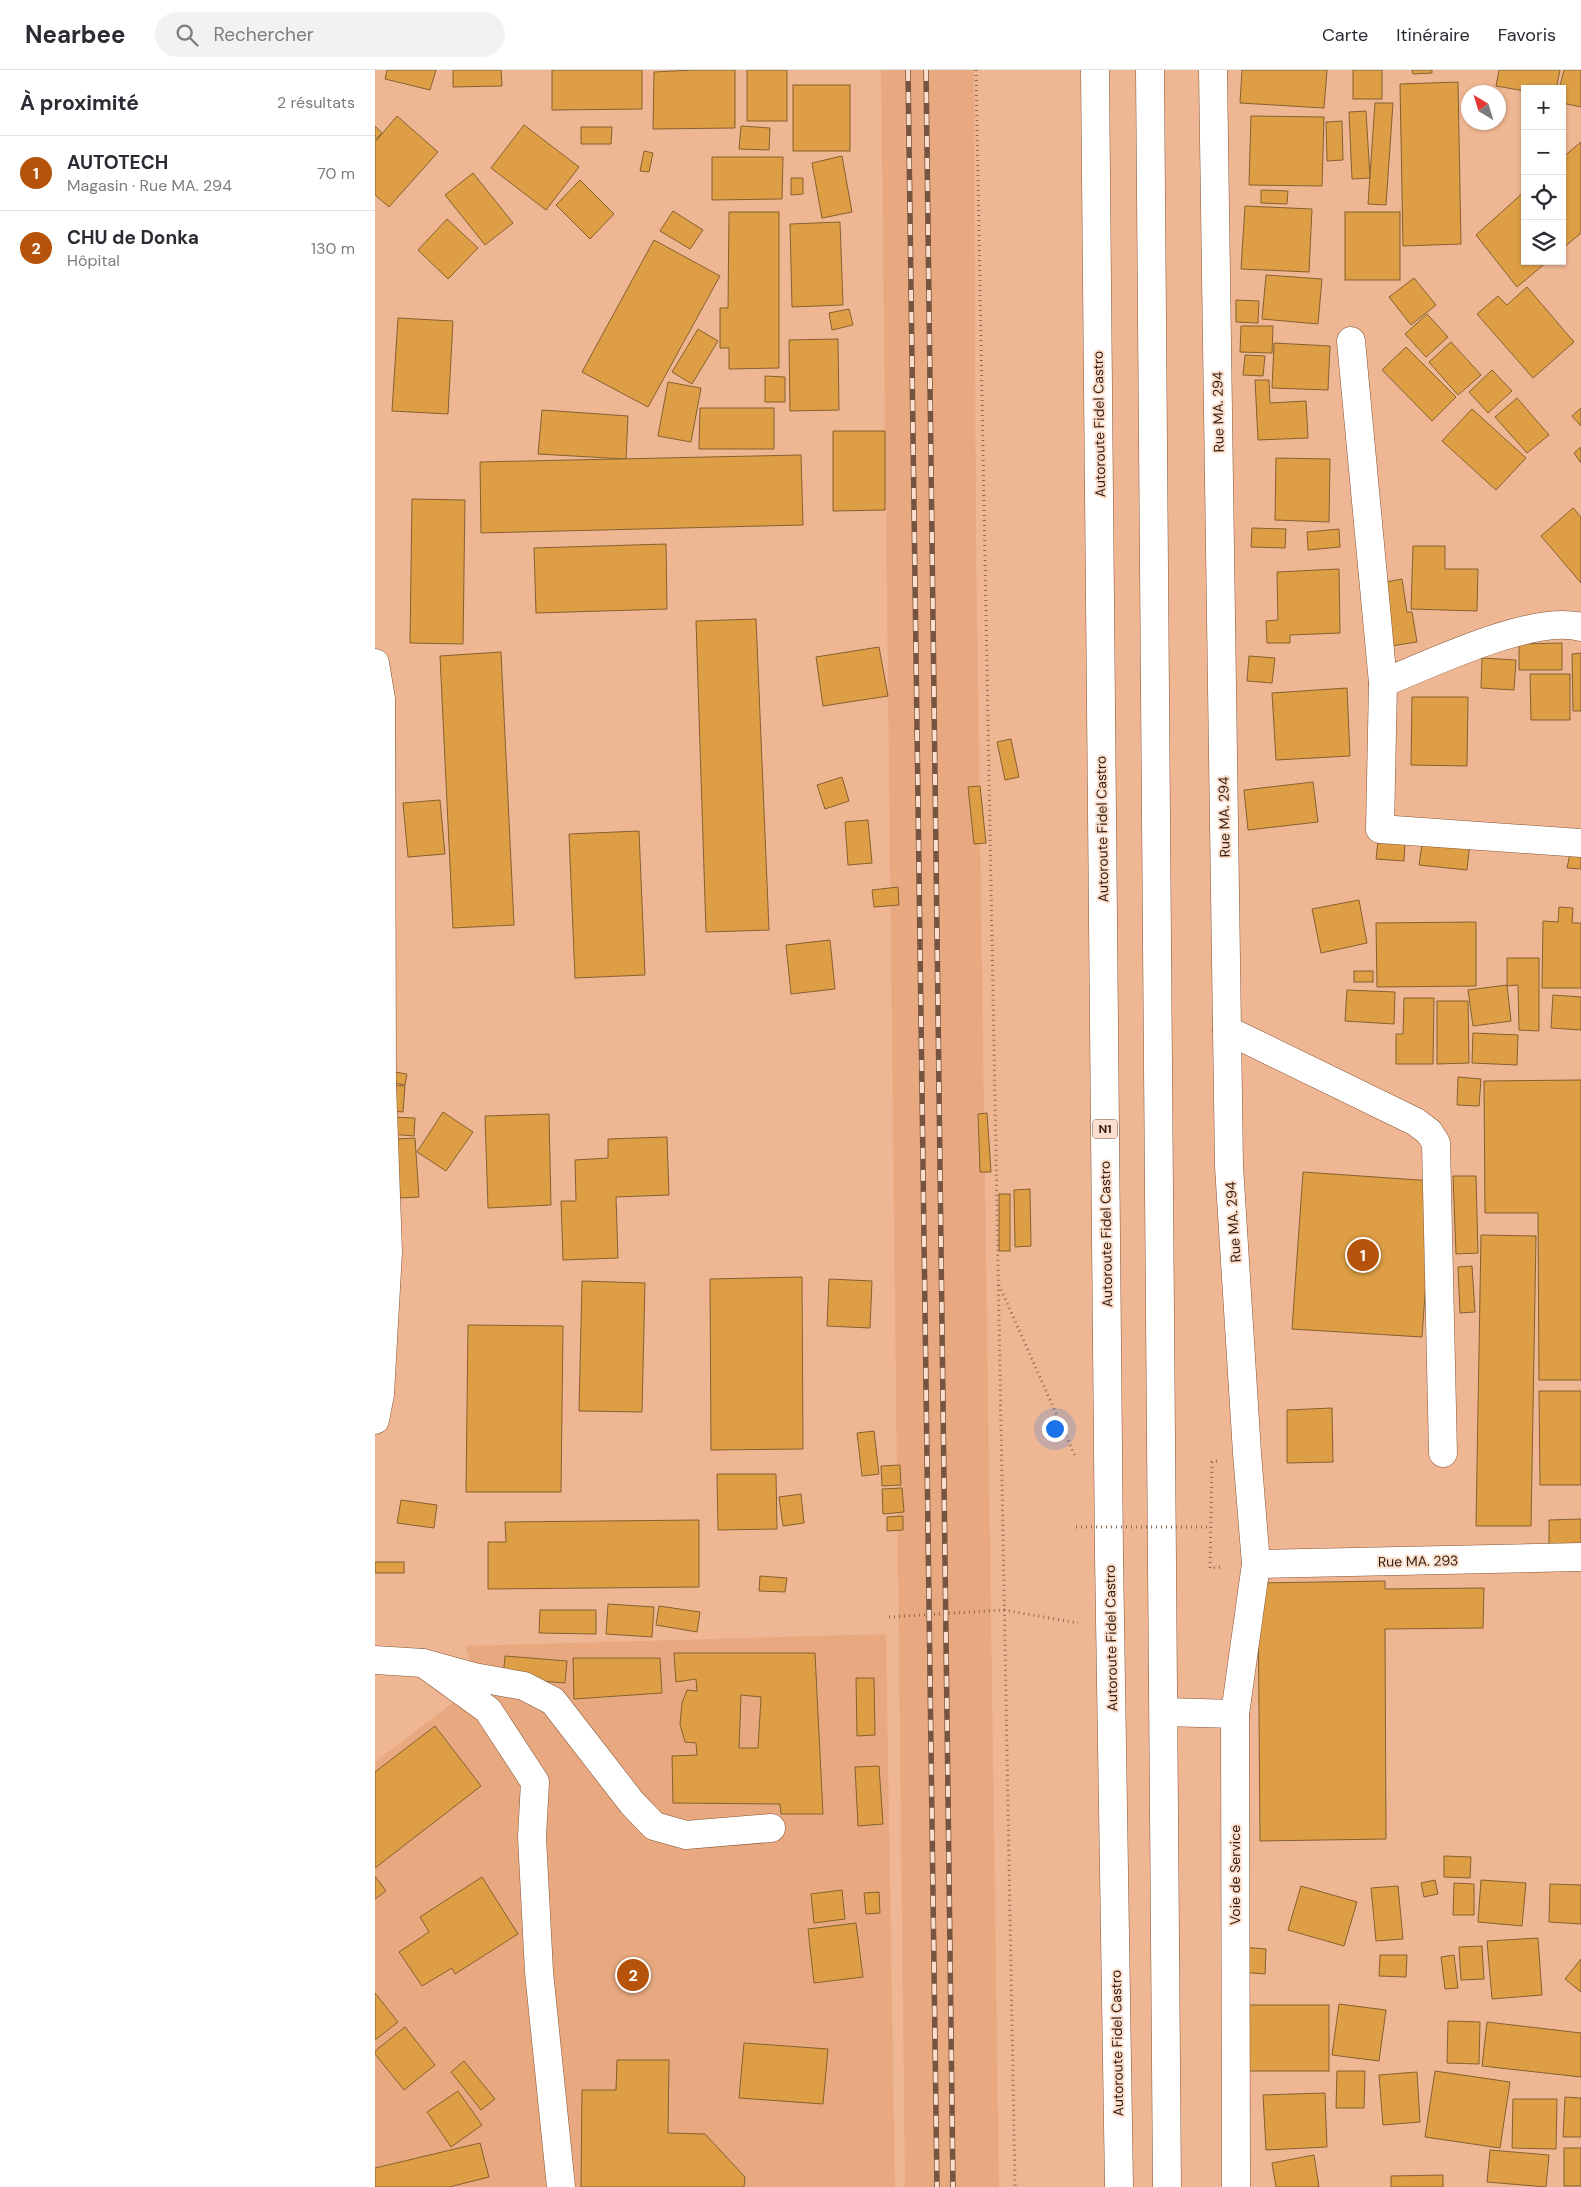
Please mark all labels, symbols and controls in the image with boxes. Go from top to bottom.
search box [155,12,505,57]
text: Nearbee [25,19,125,50]
icon: search [173,21,201,49]
text: Rechercher [213,22,314,47]
text: Carte [1322,23,1368,47]
text: Itinéraire [1396,23,1470,47]
text: Favoris [1498,23,1556,47]
north arrow [1461,85,1506,130]
map controls [1521,85,1566,265]
button: + [1521,85,1566,130]
text: À proximité [20,89,139,117]
text: 2 résultats [277,92,355,113]
button: − [1521,130,1566,175]
text: AUTOTECH [67,150,168,175]
text: 1 [33,163,39,184]
text: 70 m [317,163,355,184]
text: Magasin · Rue MA. 294 [67,175,232,196]
button: locate [1521,175,1566,220]
button: layers [1521,220,1566,265]
text: CHU de Donka [67,225,199,250]
text: 2 [31,238,41,259]
text: 130 m [311,238,355,259]
text: Hôpital [67,250,120,271]
street label: Autoroute Fidel Castro [1089,351,1109,497]
street label: Rue MA. 294 [1208,371,1228,453]
street label: Autoroute Fidel Castro [1092,756,1112,902]
street label: Rue MA. 294 [1214,776,1234,858]
road number: N1 [1093,1120,1117,1138]
street label: Autoroute Fidel Castro [1096,1161,1116,1307]
street label: Rue MA. 294 [1221,1181,1245,1263]
pin: 1 [1347,1236,1379,1274]
your location [1042,1416,1068,1442]
street label: Rue MA. 293 [1378,1551,1458,1571]
street label: Autoroute Fidel Castro [1101,1565,1121,1711]
street label: Voie de Service [1226,1825,1244,1925]
pin: 2 [617,1956,649,1994]
street label: Autoroute Fidel Castro [1107,1970,1127,2116]

